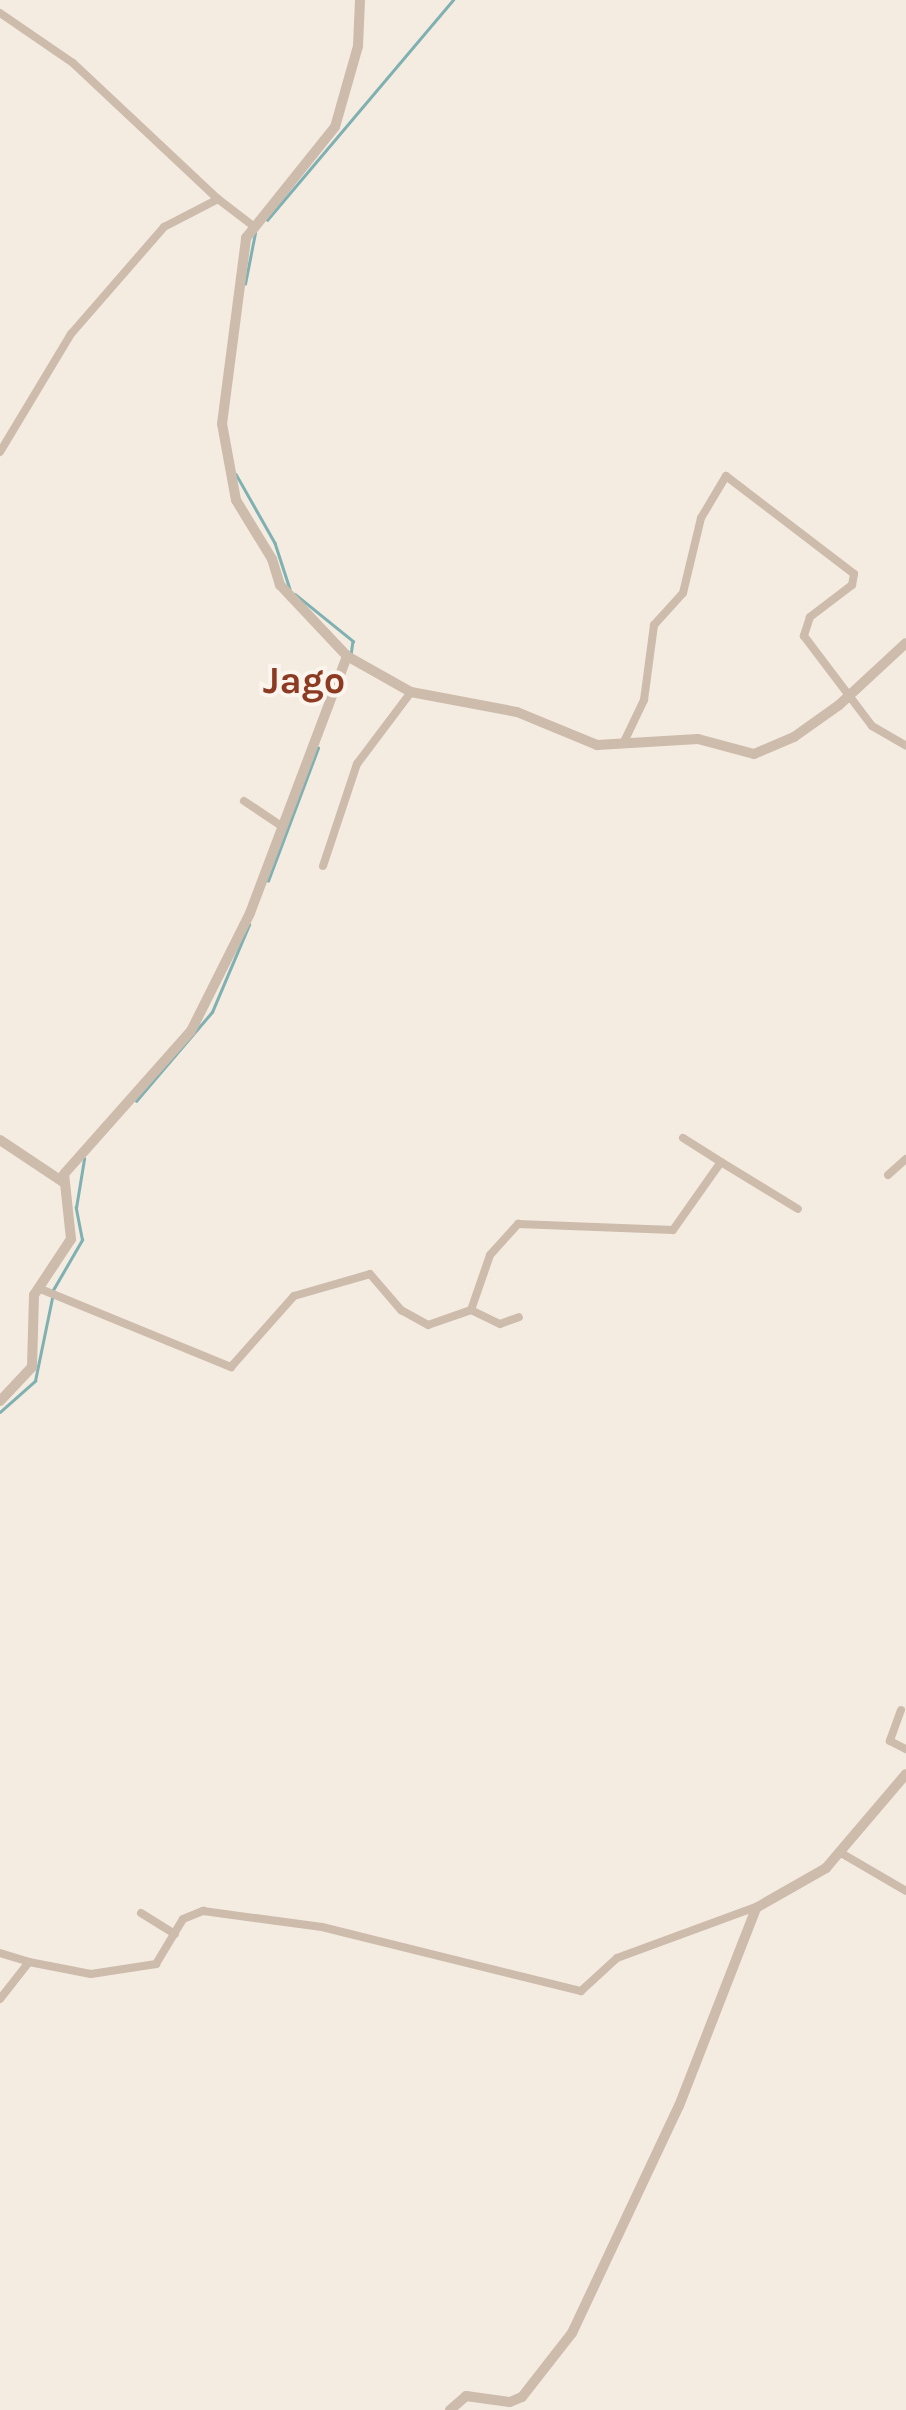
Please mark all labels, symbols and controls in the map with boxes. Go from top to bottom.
district label: Jago [263,658,345,704]

